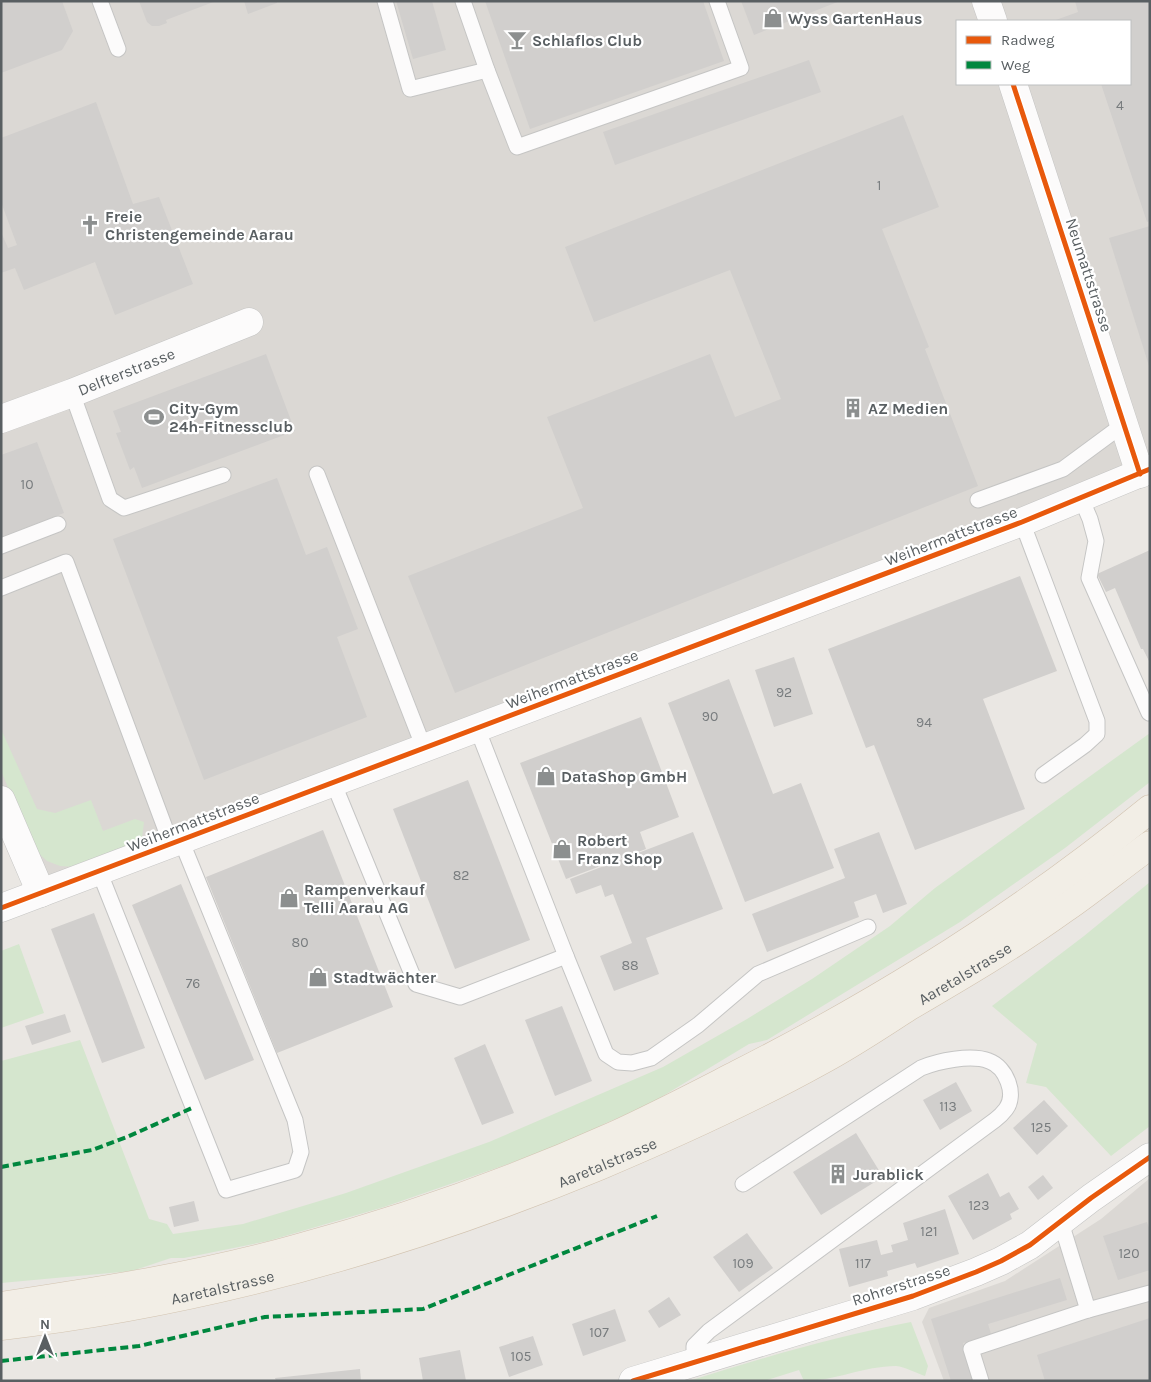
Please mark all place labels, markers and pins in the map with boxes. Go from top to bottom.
shop icon: Wyss GartenHaus [762,7,784,29]
place label: Wyss GartenHaus [788,9,922,28]
bar icon: Schlaflos Club [506,29,528,51]
place label: Schlaflos Club [532,31,642,50]
place label: Freie Christengemeinde Aarau [105,207,294,244]
church icon: Freie Christengemeinde Aarau [79,214,101,236]
building icon: AZ Medien [842,397,864,419]
place label: City-Gym 24h-Fitnessclub [169,399,293,436]
place label: AZ Medien [868,399,948,418]
sports icon: City-Gym 24h-Fitnessclub [143,406,165,428]
shop icon: DataShop GmbH [535,765,557,787]
place label: DataShop GmbH [561,767,687,786]
place label: Robert Franz Shop [577,831,663,868]
shop icon: Robert Franz Shop [551,838,573,860]
place label: Rampenverkauf Telli Aarau AG [304,880,425,917]
shop icon: Rampenverkauf Telli Aarau AG [278,887,300,909]
shop icon: Stadtwächter [307,966,329,988]
place label: Stadtwächter [333,968,437,987]
building icon: Jurablick [827,1163,849,1185]
place label: Jurablick [853,1165,924,1184]

